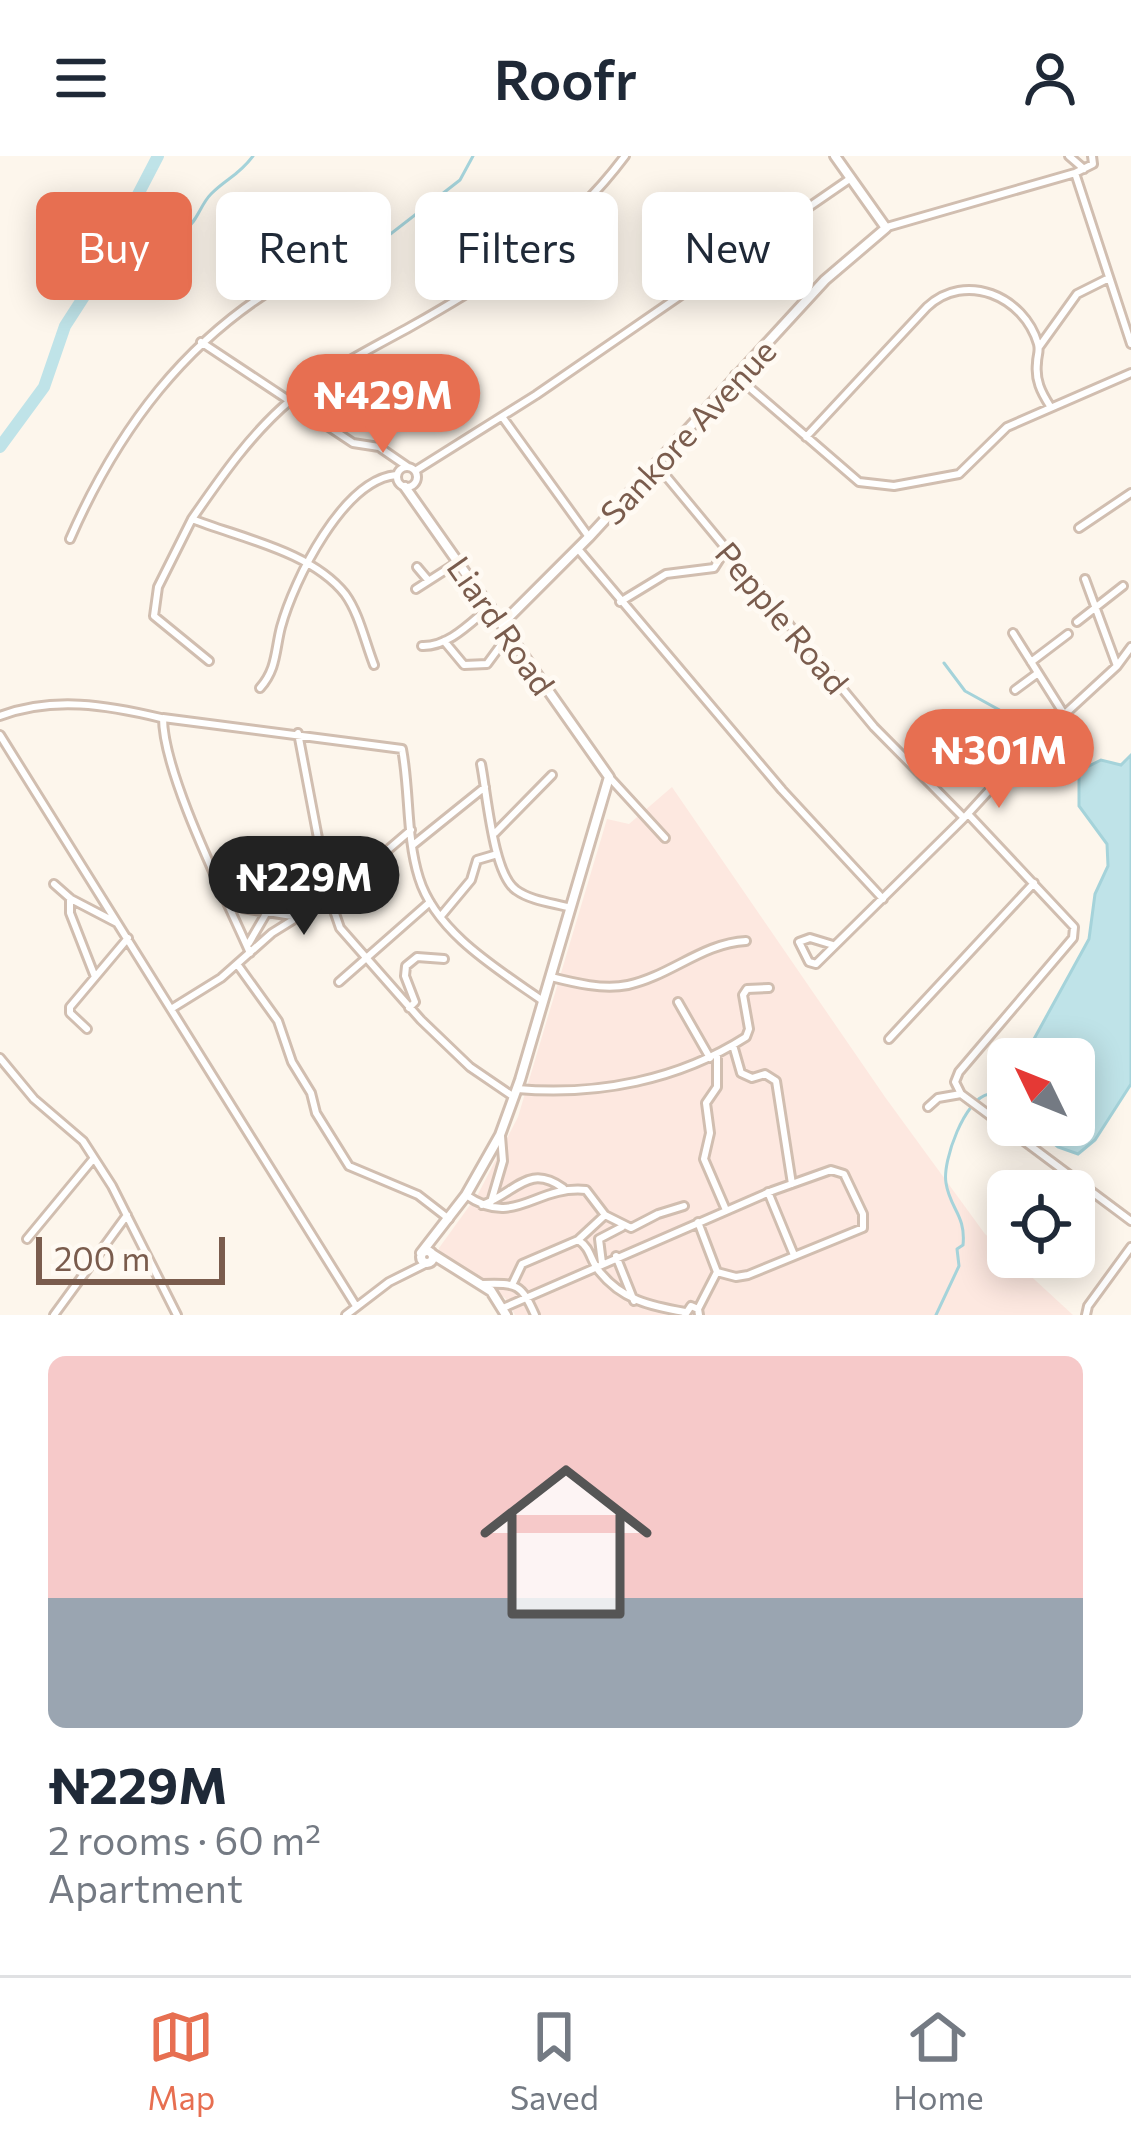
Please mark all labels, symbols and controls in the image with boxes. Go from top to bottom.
icon: menu [48,45,114,111]
text: Roofr [494,45,637,111]
icon: person [1017,45,1083,111]
chip: Buy [36,192,192,300]
chip: Rent [216,192,391,300]
chip: Filters [415,192,618,300]
chip: New [642,192,813,300]
street label: Sankore Avenue [591,330,783,532]
pin: ₦429M [299,354,467,456]
text: ₦429M [313,369,453,417]
street label: Pepple Road [708,533,858,701]
street label: Liard Road [439,548,565,702]
pin: ₦301M [915,709,1083,811]
text: ₦301M [931,724,1067,772]
pin: ₦229M [220,836,388,938]
text: ₦229M [235,851,373,899]
north arrow [987,1038,1095,1146]
map controls [987,1038,1095,1278]
button: locate [987,1170,1095,1278]
scale bar [36,1231,225,1284]
text: 200 m [54,1237,150,1278]
icon: home [458,1434,674,1650]
text: ₦229M [48,1752,227,1815]
text: 2 rooms · 60 m² [48,1815,321,1863]
text: Apartment [48,1863,243,1911]
tab: Map [147,2004,215,2117]
tab: Saved [510,2004,599,2117]
tab: Home [893,2004,984,2117]

